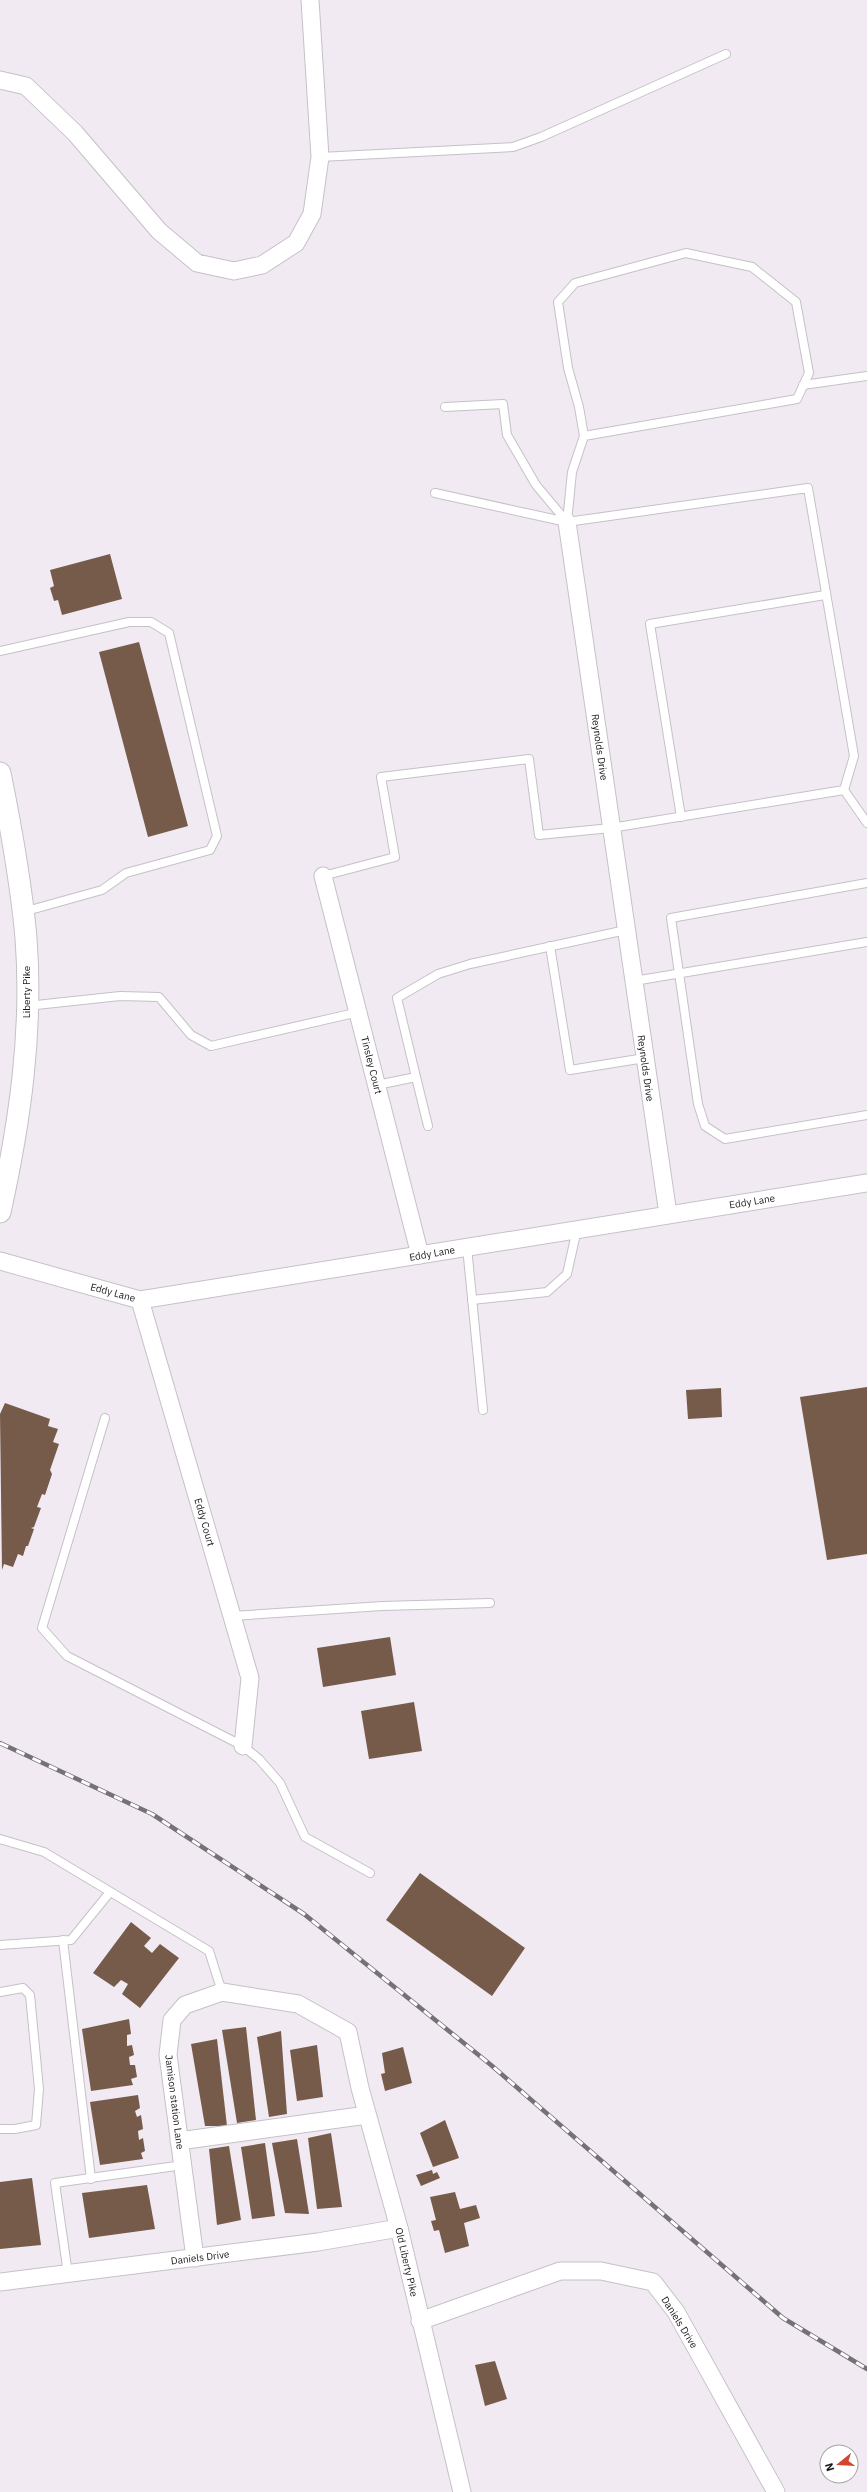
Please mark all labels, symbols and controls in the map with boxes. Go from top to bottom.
street label: Reynolds Drive [588,713,611,782]
street label: Liberty Pike [20,965,33,1018]
street label: Reynolds Drive [634,1034,657,1103]
street label: Tinsley Court [358,1035,385,1096]
street label: Eddy Lane [728,1191,776,1212]
street label: Eddy Lane [408,1243,456,1264]
street label: Eddy Lane [89,1280,137,1305]
street label: Eddy Court [191,1497,218,1548]
street label: Jamison station Lane [162,2054,187,2150]
street label: Old Liberty Pike [392,2226,421,2298]
street label: Daniels Drive [170,2247,231,2268]
street label: Daniels Drive [658,2294,701,2351]
north arrow [819,2444,859,2484]
text: N [822,2461,837,2473]

